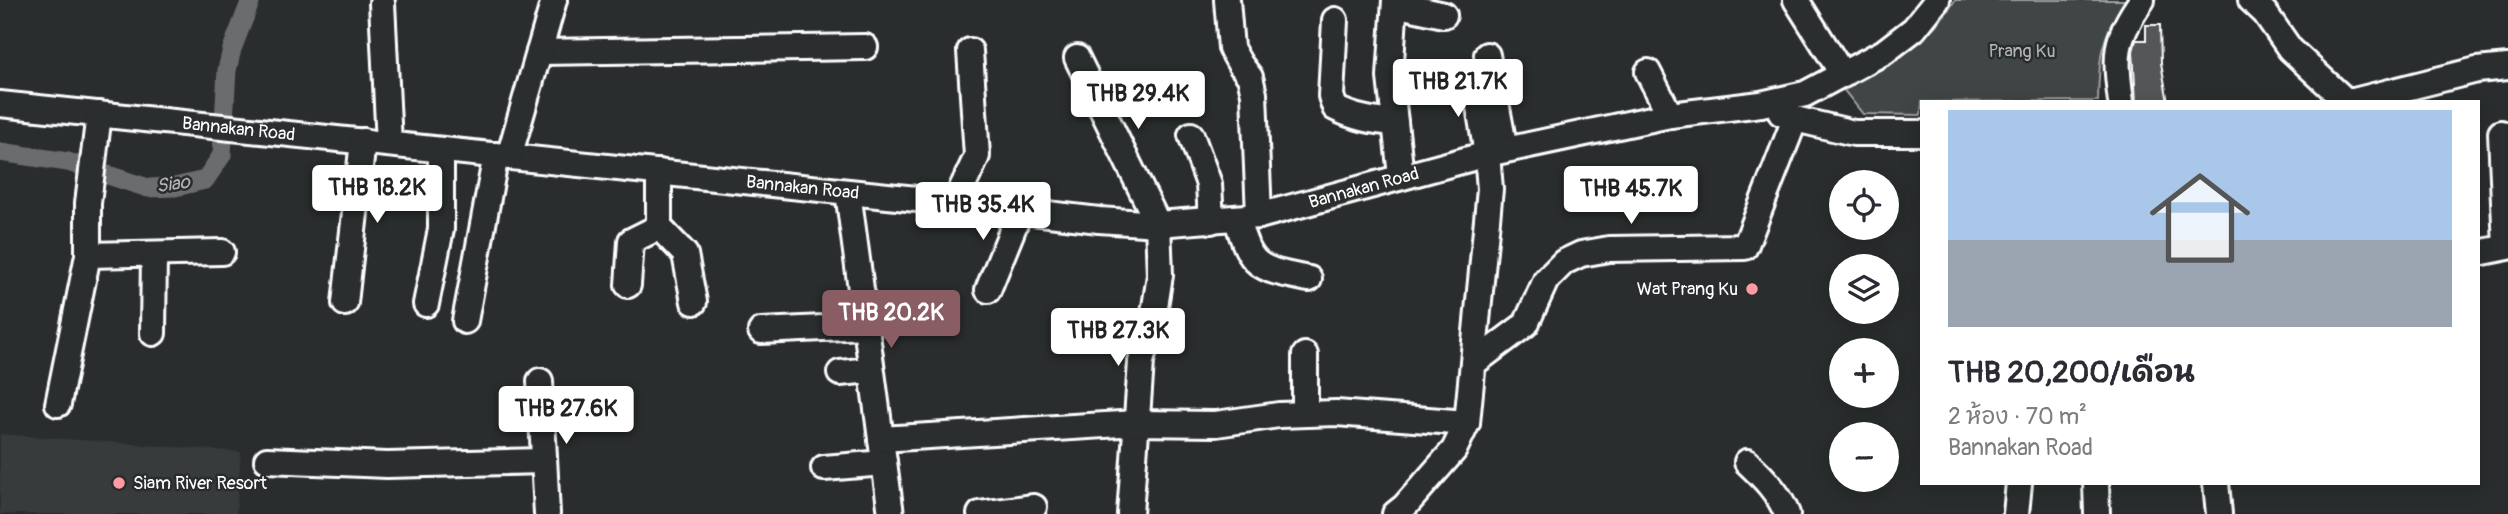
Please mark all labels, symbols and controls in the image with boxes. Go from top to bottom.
park label: Prang Ku [1989,40,2055,63]
pin: THB 21.7K [1378,60,1538,119]
text: THB 21.7K [1409,67,1507,96]
pin: THB 29.4K [1058,72,1218,131]
text: THB 29.4K [1087,79,1189,108]
street label: Bannakan Road [181,111,296,146]
icon: home [2137,155,2263,281]
street label: Bannakan Road [1306,162,1421,214]
pin: THB 18.2K [297,166,457,225]
pin: THB 45.7K [1551,166,1711,226]
water label: Siao [155,170,193,198]
street label: Bannakan Road [745,170,860,205]
map controls [1829,170,1899,492]
button: locate [1829,170,1899,240]
text: THB 18.2K [328,173,426,202]
text: THB 45.7K [1580,174,1682,203]
pin: THB 35.4K [903,182,1063,242]
text: THB 35.4K [932,190,1034,219]
button: layers [1829,254,1899,324]
place label: Wat Prang Ku [1637,278,1738,301]
marker: Wat Prang Ku [1744,281,1760,297]
pin: THB 20.2K [811,290,971,350]
text: THB 20.2K [838,298,944,327]
pin: THB 27.3K [1038,308,1198,368]
text: THB 27.3K [1067,316,1169,345]
button: + [1829,338,1899,408]
text: THB 20,200/เดือน [1948,354,2195,391]
pin: THB 27.6K [486,386,646,446]
text: THB 27.6K [515,394,617,423]
text: 2 ห้อง · 70 m² [1948,402,2087,431]
button: − [1829,422,1899,492]
text: Bannakan Road [1948,433,2093,462]
place label: Siam River Resort [133,472,268,495]
marker: Siam River Resort [111,475,127,491]

